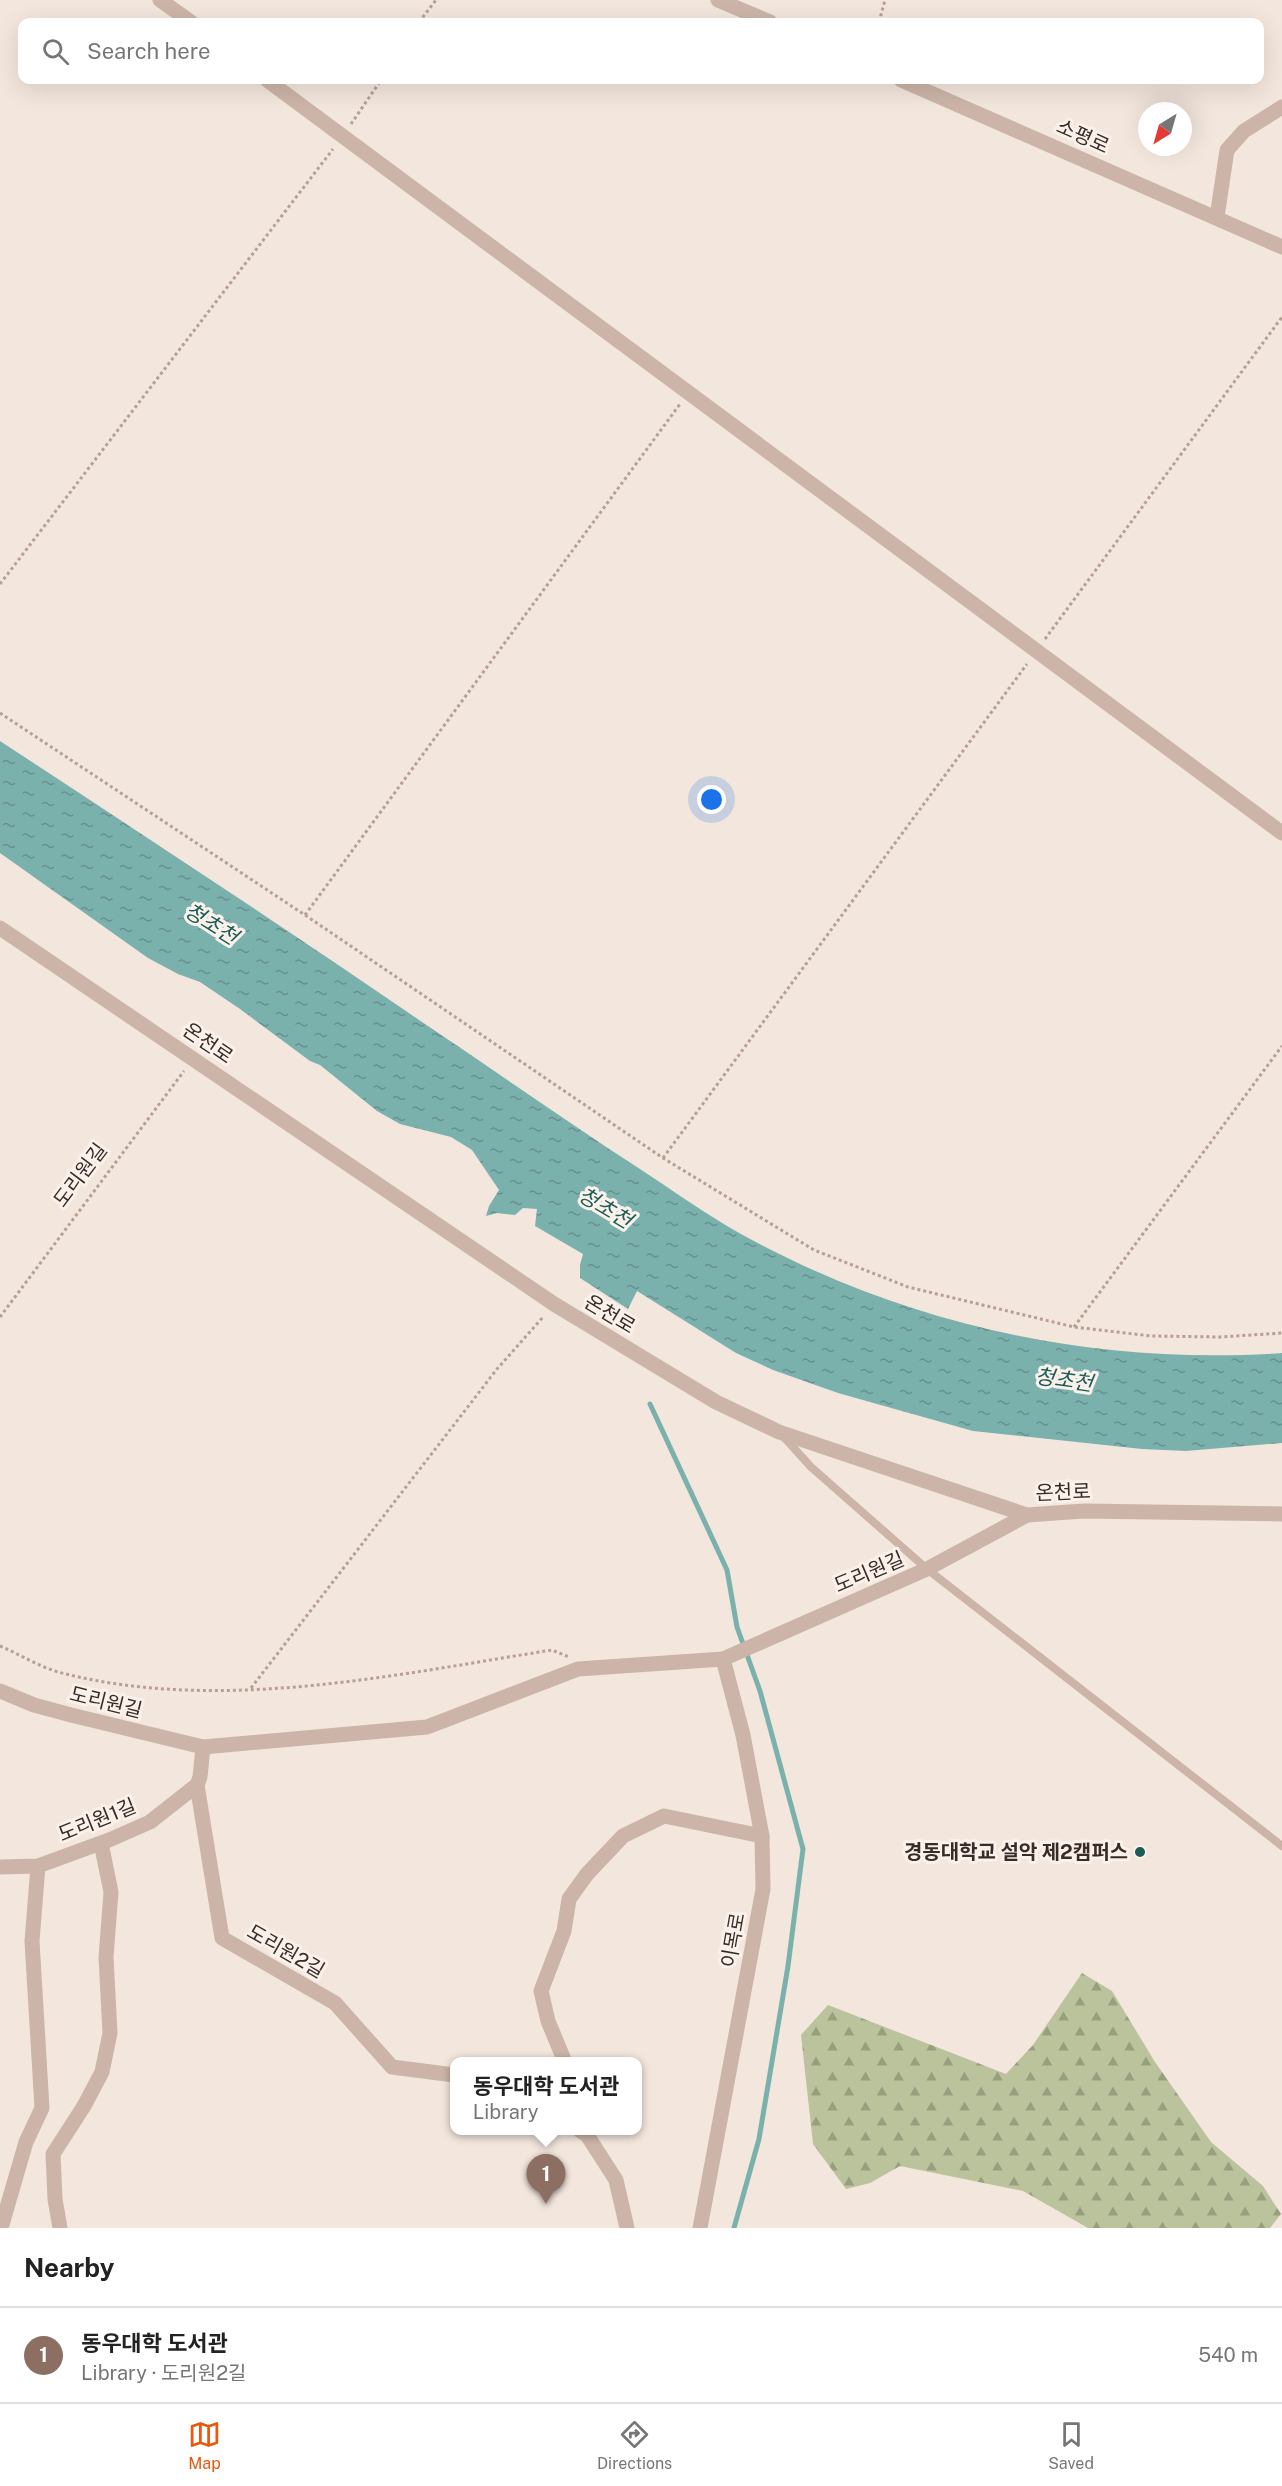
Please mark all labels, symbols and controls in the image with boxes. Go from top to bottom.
search box [18,18,1264,84]
icon: search [39,35,72,68]
text: Search here [87,38,211,64]
north arrow [1138,102,1192,156]
street label: 소평로 [1053,114,1113,158]
your location [697,785,726,814]
water label: 청초천 [180,898,245,951]
street label: 온천로 [178,1018,238,1068]
street label: 도리원길 [48,1138,112,1212]
water label: 청초천 [574,1182,639,1235]
street label: 온천로 [580,1289,640,1339]
water label: 청초천 [1034,1363,1097,1396]
street label: 온천로 [1035,1479,1091,1505]
street label: 도리원길 [830,1547,908,1597]
street label: 도리원길 [67,1681,145,1723]
street label: 도리원1길 [55,1794,139,1846]
place label: 경동대학교 설악 제2캠퍼스 [904,1840,1128,1864]
marker: 경동대학교 설악 제2캠퍼스 [1133,1845,1147,1859]
street label: 이목로 [716,1911,750,1969]
street label: 도리원2길 [243,1919,329,1983]
popup [450,2057,642,2135]
text: 동우대학 도서관 [473,2073,619,2099]
text: Library [473,2100,539,2124]
pin: 1 [526,2154,566,2204]
text: Nearby [24,2252,114,2283]
text: 동우대학 도서관 [81,2330,228,2356]
text: 1 [39,2343,48,2367]
text: 540 m [1198,2343,1258,2367]
text: Library · 도리원2길 [81,2361,247,2385]
tab: Map [188,2418,221,2473]
tab: Directions [597,2418,672,2473]
tab: Saved [1048,2418,1094,2473]

